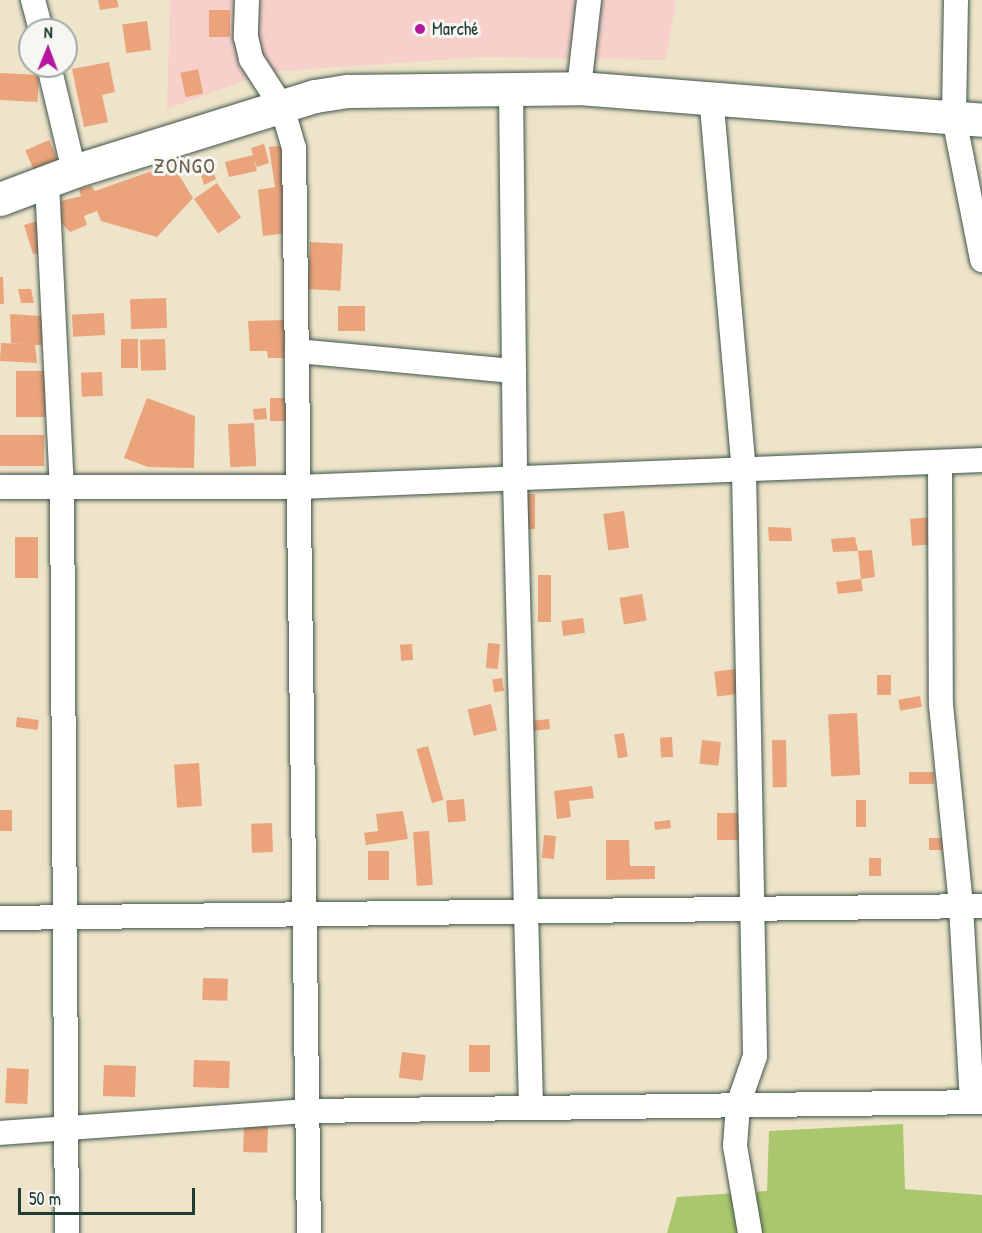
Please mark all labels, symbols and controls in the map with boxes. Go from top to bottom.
north arrow [18,18,78,78]
place label: Marché [432,18,478,40]
text: N [44,21,53,43]
marker: Marché [413,22,427,36]
district label: ZONGO [154,153,216,179]
scale bar [21,1176,198,1214]
text: 50 m [29,1186,61,1211]

